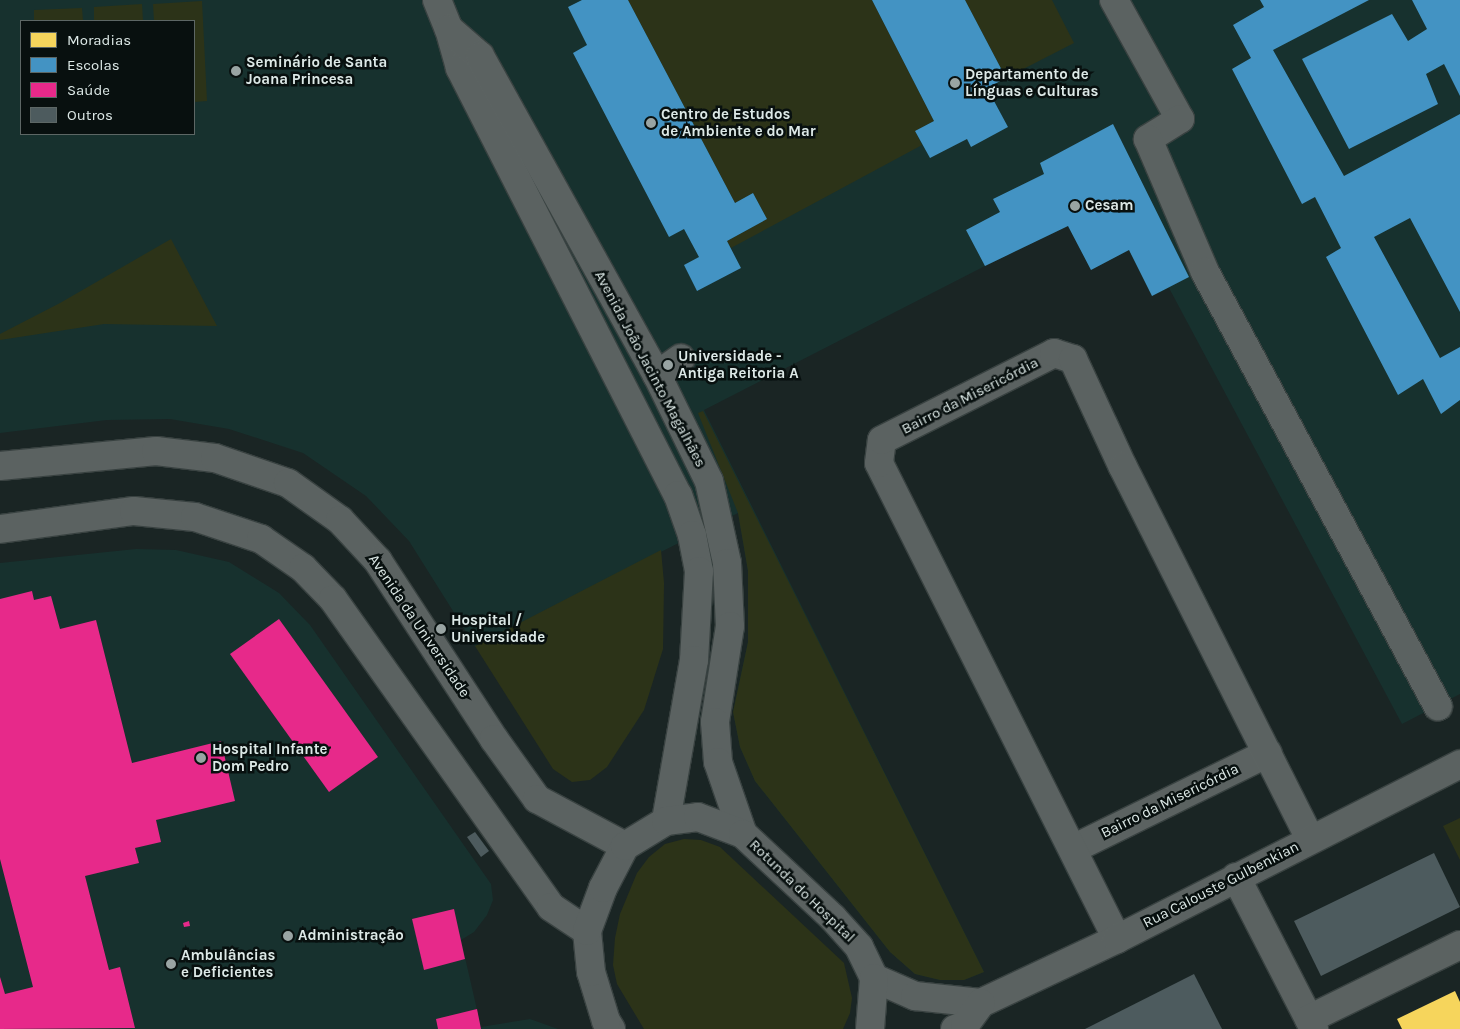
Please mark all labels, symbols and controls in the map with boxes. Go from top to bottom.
legend [20,20,195,135]
text: Moradias [67,31,131,49]
place label: Seminário de Santa Joana Princesa [246,53,387,88]
text: Escolas [67,56,120,74]
marker: Seminário de Santa Joana Princesa [230,65,242,77]
place label: Departamento de Línguas e Culturas [965,65,1098,100]
marker: Departamento de Línguas e Culturas [949,77,961,89]
text: Saúde [67,81,110,99]
place label: Centro de Estudos de Ambiente e do Mar [661,105,816,140]
text: Outros [67,106,113,124]
marker: Centro de Estudos de Ambiente e do Mar [645,117,657,129]
place label: Cesam [1085,197,1133,215]
marker: Cesam [1069,200,1081,212]
street label: Avenida João Jacinto Magalhães [590,268,710,470]
place label: Universidade - Antiga Reitoria A [678,347,799,382]
street label: Bairro da Misericórdia [899,354,1041,438]
marker: Universidade - Antiga Reitoria A [662,359,674,371]
street label: Avenida da Universidade [364,551,474,701]
place label: Hospital / Universidade [451,611,545,646]
marker: Hospital / Universidade [435,623,447,635]
place label: Hospital Infante Dom Pedro [212,740,328,775]
marker: Hospital Infante Dom Pedro [194,751,208,765]
street label: Bairro da Misericórdia [1098,760,1242,842]
street label: Rotunda do Hospital [745,836,859,946]
street label: Rua Calouste Gulbenkian [1140,838,1302,932]
place label: Administração [298,927,404,945]
marker: Administração [282,930,294,942]
place label: Ambulâncias e Deficientes [181,946,275,981]
marker: Ambulâncias e Deficientes [165,958,177,970]

